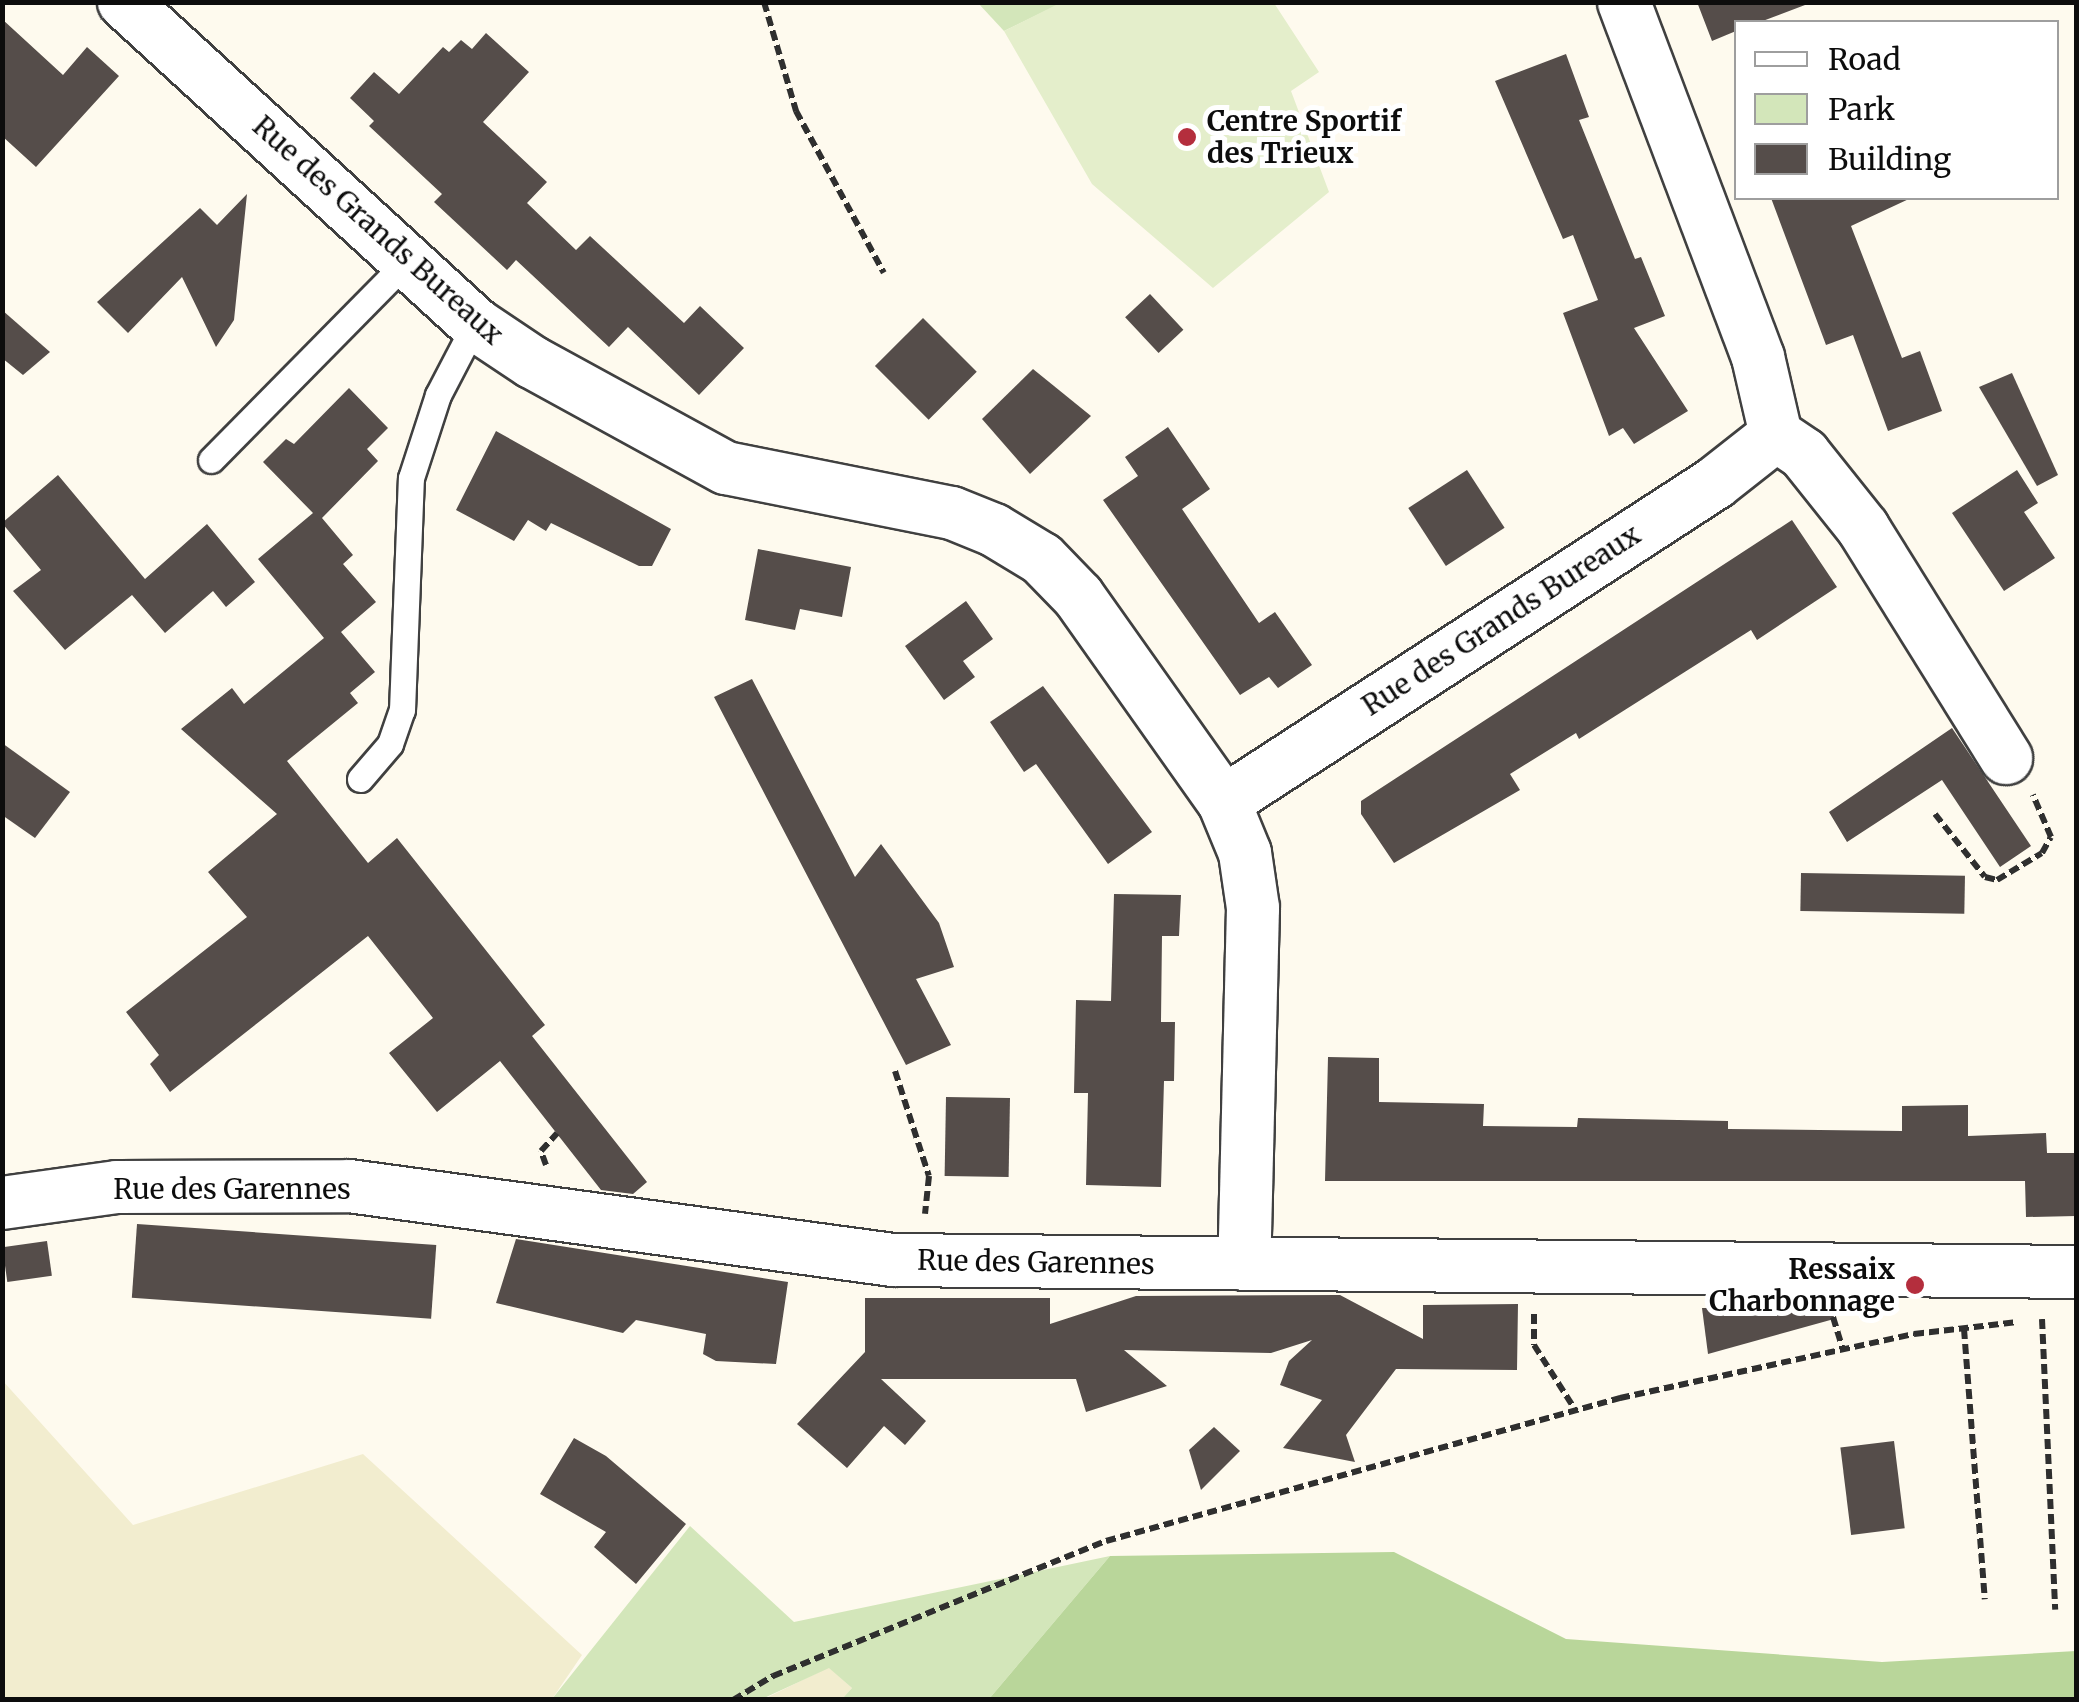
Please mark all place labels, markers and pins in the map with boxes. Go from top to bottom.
place label: Centre Sportif des Trieux [1207,104,1401,170]
marker: Centre Sportif des Trieux [1176,126,1198,148]
place label: Ressaix Charbonnage [1709,1252,1895,1318]
marker: Ressaix Charbonnage [1904,1274,1926,1296]

